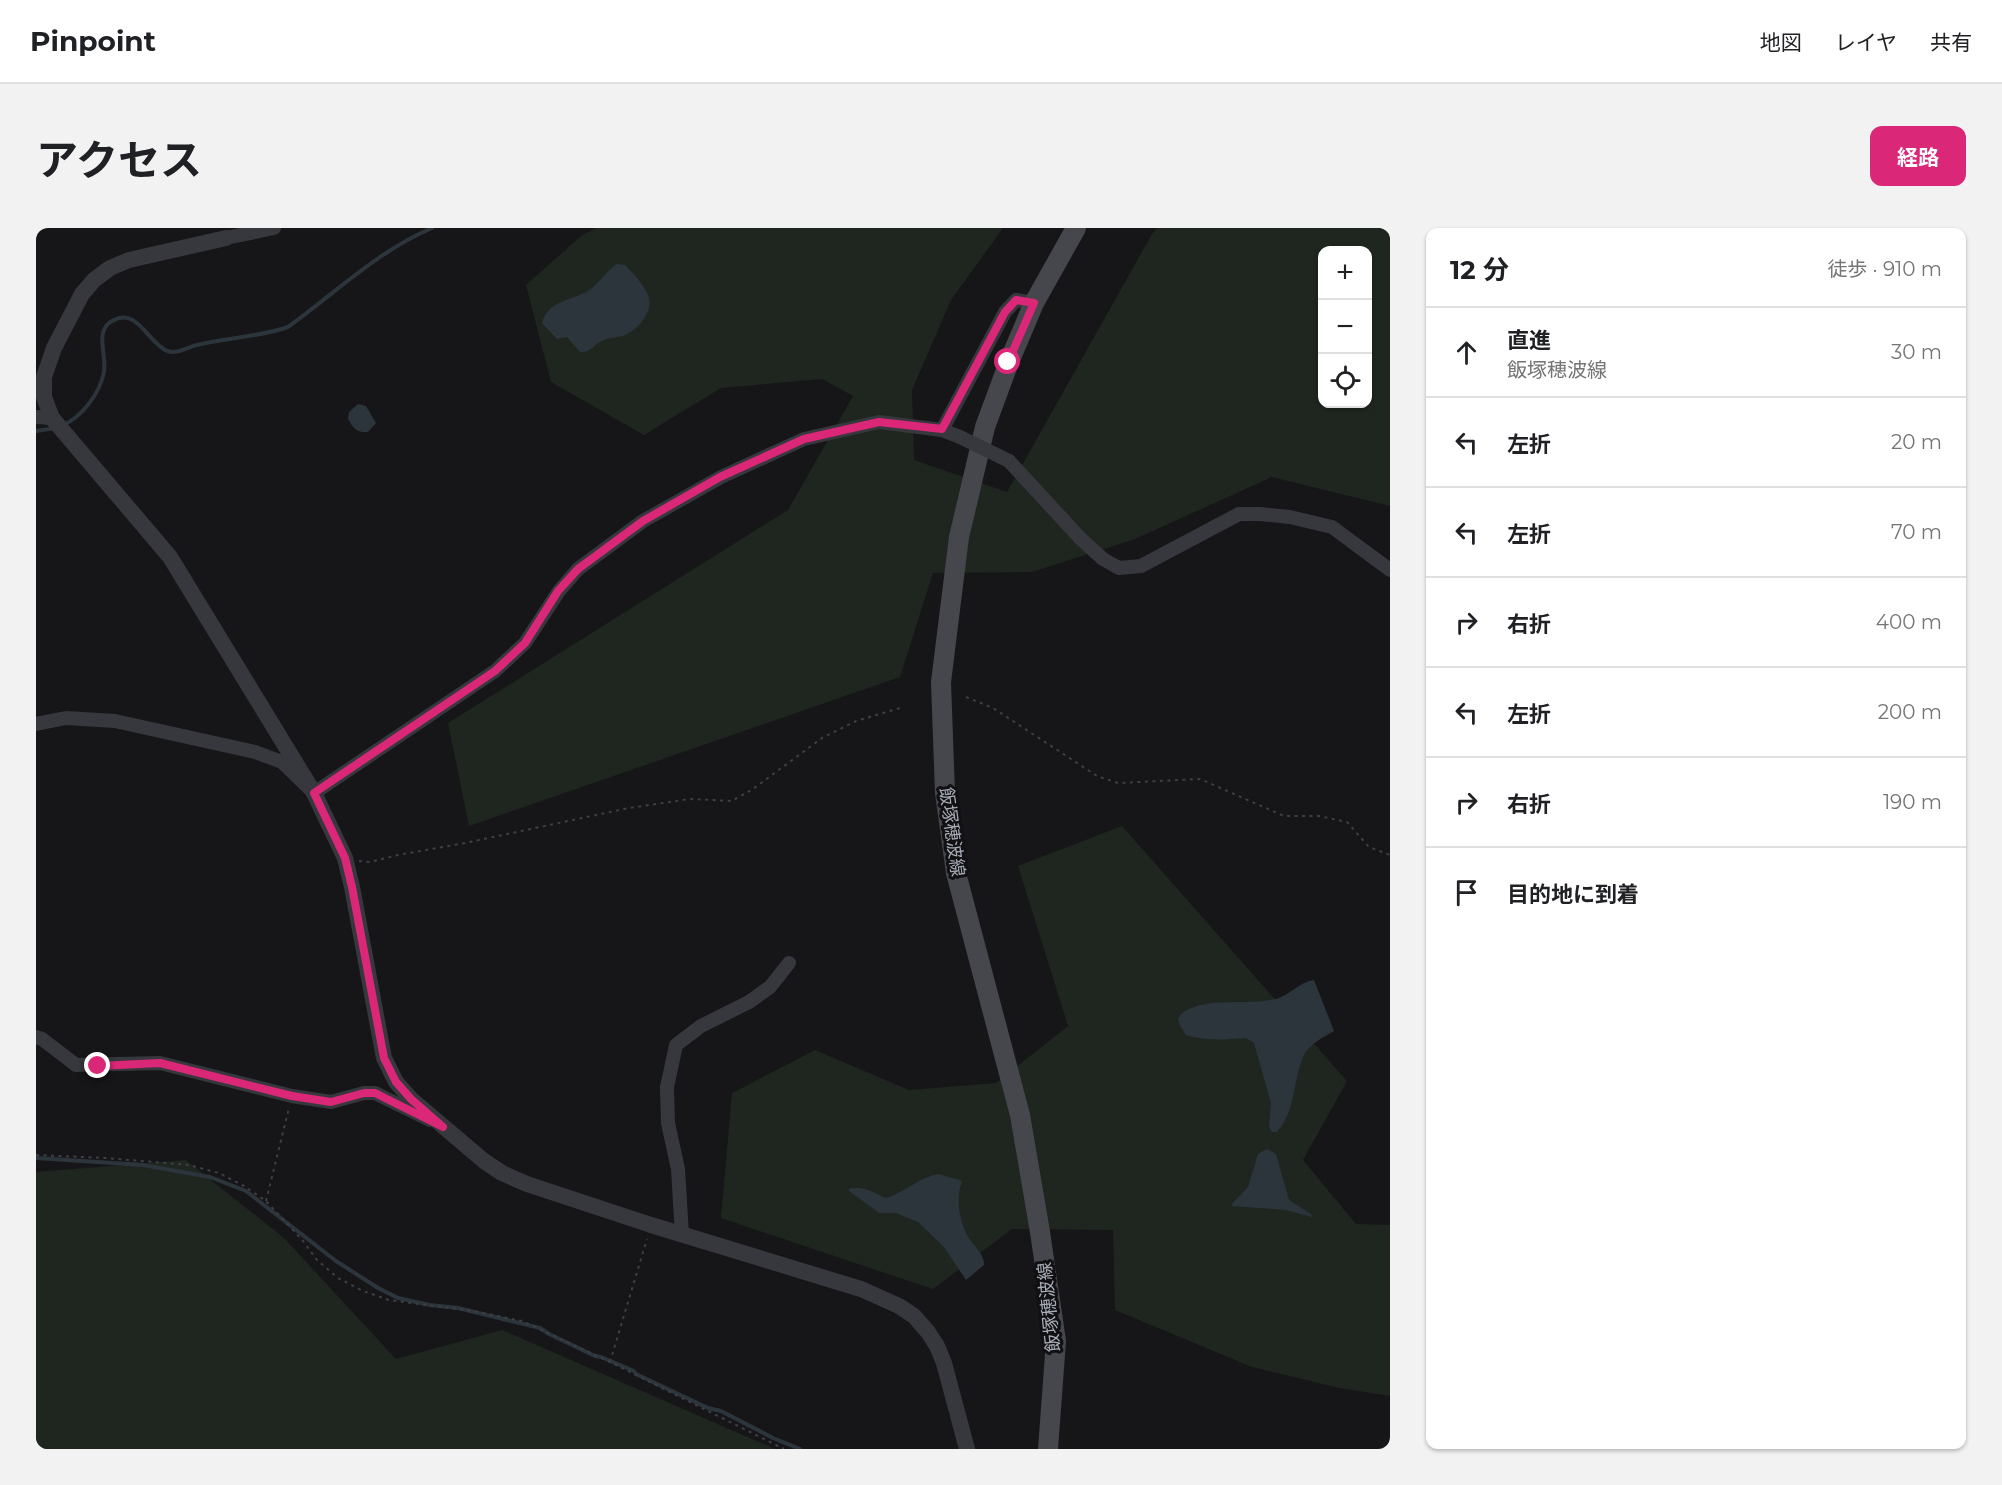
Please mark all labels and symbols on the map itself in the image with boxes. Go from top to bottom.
route start [994,348,1020,374]
street label: 飯塚穂波線 [935,786,969,878]
route end [84,1052,110,1078]
street label: 飯塚穂波線 [1033,1261,1065,1353]

